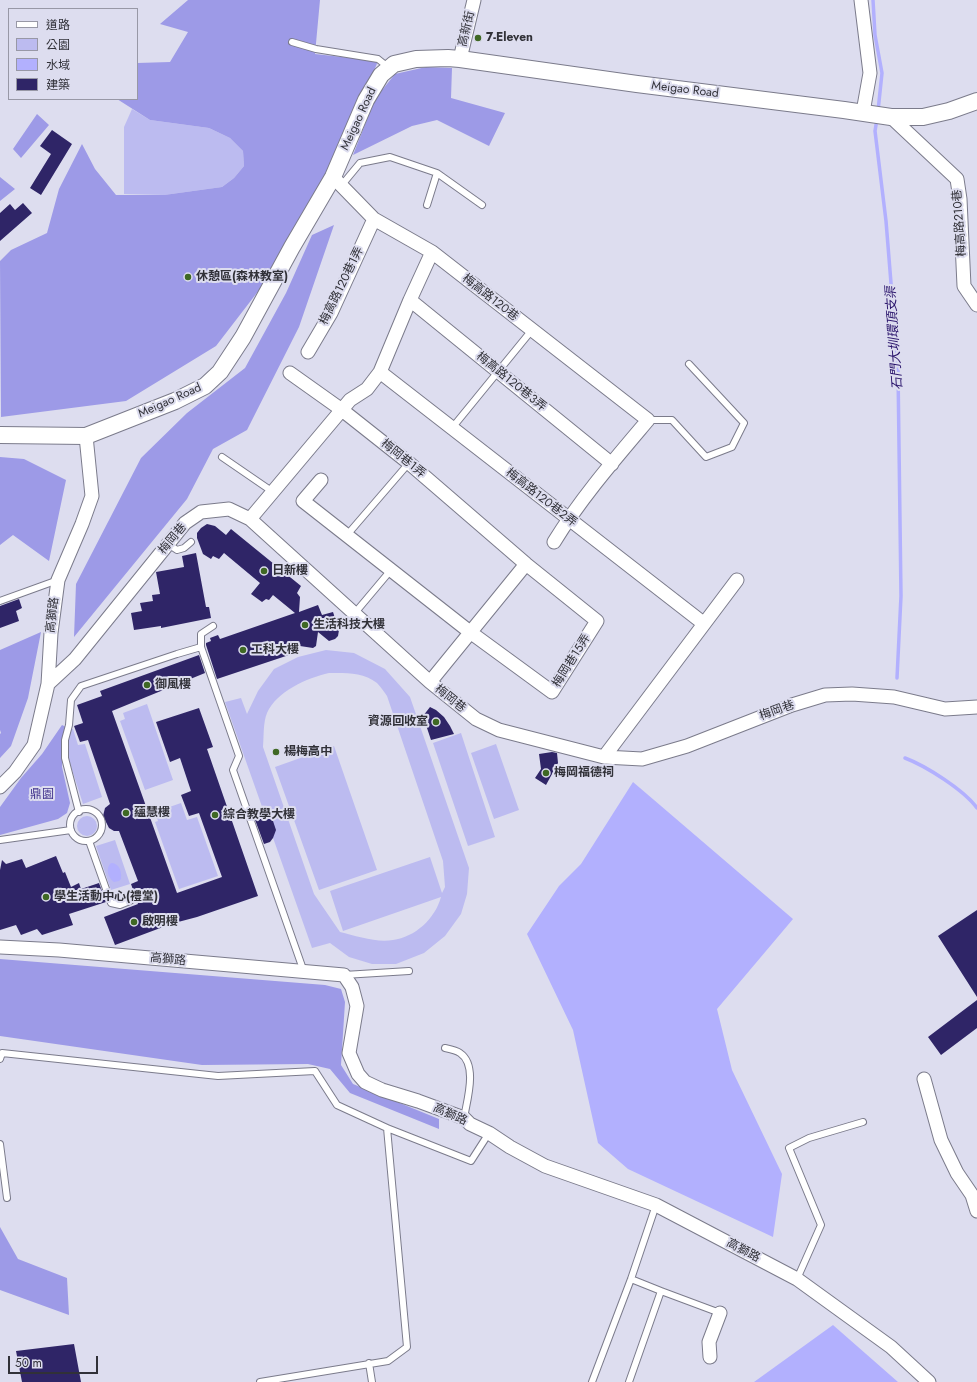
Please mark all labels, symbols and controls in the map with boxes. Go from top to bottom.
legend [8,8,138,100]
street label: 高新街 [456,10,478,48]
text: 道路 [46,16,70,34]
place label: 7-Eleven [486,31,533,45]
marker: 7-Eleven [473,33,483,43]
text: 公園 [46,36,70,54]
text: 水域 [46,56,70,74]
text: 建築 [46,76,70,94]
street label: Meigao Road [651,79,719,101]
street label: Meigao Road [338,85,380,153]
street label: 梅高路210巷 [950,189,970,257]
street label: 梅高路120巷1弄 [317,245,367,327]
place label: 休憩區(森林教室) [196,270,288,284]
marker: 休憩區(森林教室) [183,272,193,282]
street label: 梅高路120巷 [459,272,521,324]
water label: 石門大圳環頂支渠 [884,286,906,390]
street label: 梅高路120巷3弄 [473,349,549,415]
street label: Meigao Road [136,381,204,421]
street label: 梅岡巷1弄 [378,437,428,481]
street label: 梅高路120巷2弄 [503,466,579,530]
street label: 梅岡巷 [156,521,190,557]
place label: 日新樓 [272,564,308,578]
marker: 日新樓 [259,566,269,576]
street label: 高獅路 [44,596,62,634]
place label: 生活科技大樓 [313,618,385,632]
marker: 生活科技大樓 [300,620,310,630]
street label: 梅岡巷15弄 [550,632,594,690]
place label: 工科大樓 [251,643,299,657]
marker: 工科大樓 [238,645,248,655]
place label: 御風樓 [155,678,191,692]
marker: 御風樓 [142,680,152,690]
street label: 梅岡巷 [431,682,469,716]
street label: 梅岡巷 [758,698,796,724]
place label: 資源回收室 [368,715,428,729]
marker: 資源回收室 [431,717,441,727]
place label: 楊梅高中 [284,745,332,759]
marker: 楊梅高中 [271,747,281,757]
place label: 梅岡福德祠 [554,766,614,780]
marker: 梅岡福德祠 [541,768,551,778]
park label: 鼎園 [30,788,54,802]
place label: 蘊慧樓 [134,806,170,820]
marker: 蘊慧樓 [121,808,131,818]
place label: 綜合教學大樓 [223,808,295,822]
marker: 綜合教學大樓 [210,810,220,820]
place label: 學生活動中心(禮堂) [54,890,158,904]
marker: 學生活動中心(禮堂) [41,892,51,902]
place label: 啟明樓 [142,915,178,929]
marker: 啟明樓 [129,917,139,927]
street label: 高獅路 [149,951,187,969]
street label: 高獅路 [431,1101,469,1129]
street label: 高獅路 [724,1236,762,1266]
scale bar [10,1348,100,1374]
text: 50 m [15,1354,42,1372]

